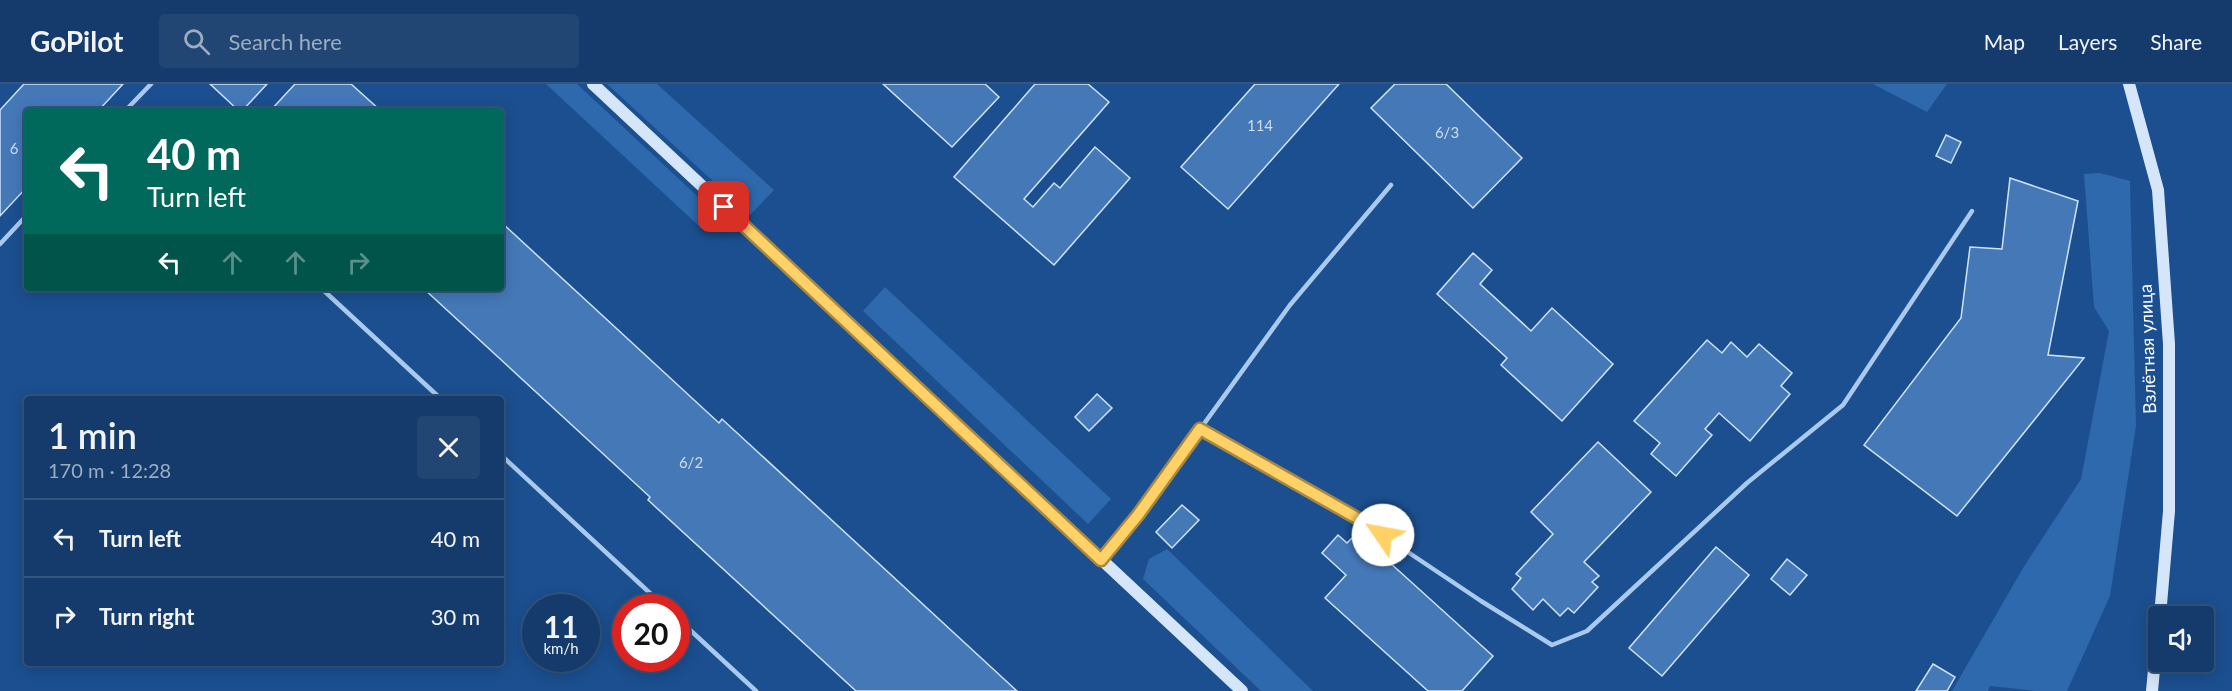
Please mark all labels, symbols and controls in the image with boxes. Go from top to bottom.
search box [159,14,579,68]
text: GoPilot [30,24,123,58]
icon: search [180,25,213,58]
text: Search here [228,28,342,55]
text: Map [1984,29,2025,54]
text: Layers [2058,29,2117,54]
text: Share [2150,29,2202,54]
house number: 114 [1247,116,1273,134]
house number: 6/3 [1435,123,1459,141]
text: 40 m [147,129,241,179]
icon: left [48,132,126,210]
house number: 6 [10,139,19,157]
text: Turn left [147,180,246,213]
pin [698,181,749,232]
icon: arrive [707,190,740,223]
icon: left [153,246,186,279]
icon: ahead [216,246,249,279]
icon: ahead [279,246,312,279]
icon: right [342,246,375,279]
street label: Взлётная улица [2134,284,2160,414]
text: 1 min [48,413,137,457]
button: close [417,416,480,479]
house number: 6/2 [679,453,703,471]
text: 170 m · 12:28 [48,458,171,482]
position arrow [1351,503,1415,567]
icon: left [48,522,81,555]
text: Turn left [99,525,181,552]
text: 40 m [431,525,480,552]
speed limit sign: 20 [612,594,690,672]
icon: right [48,600,81,633]
text: Turn right [99,603,194,630]
text: 30 m [431,603,480,630]
map controls [2148,606,2214,672]
button: sound [2148,606,2214,672]
text: 11 [544,608,578,644]
text: km/h [543,639,579,657]

